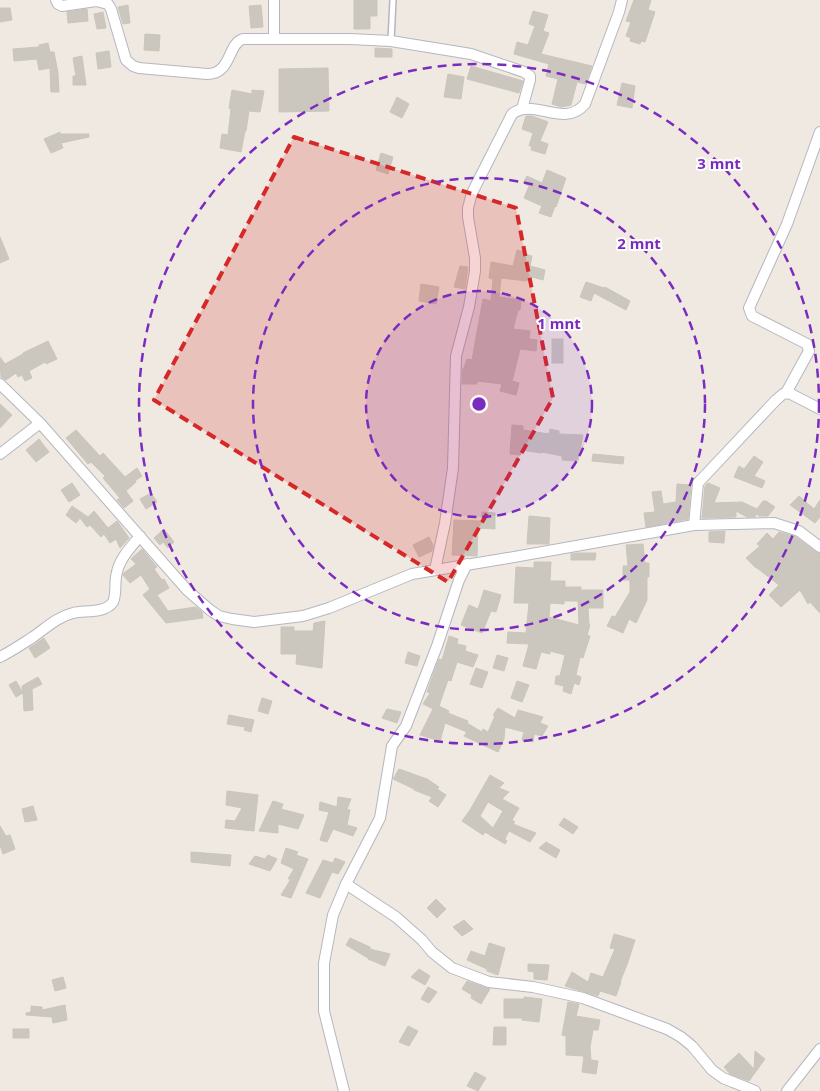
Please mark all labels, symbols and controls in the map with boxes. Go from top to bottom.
text: 3 mnt [697,153,741,173]
text: 2 mnt [617,233,661,253]
text: 1 mnt [537,313,581,333]
centre of rings [470,395,488,413]

